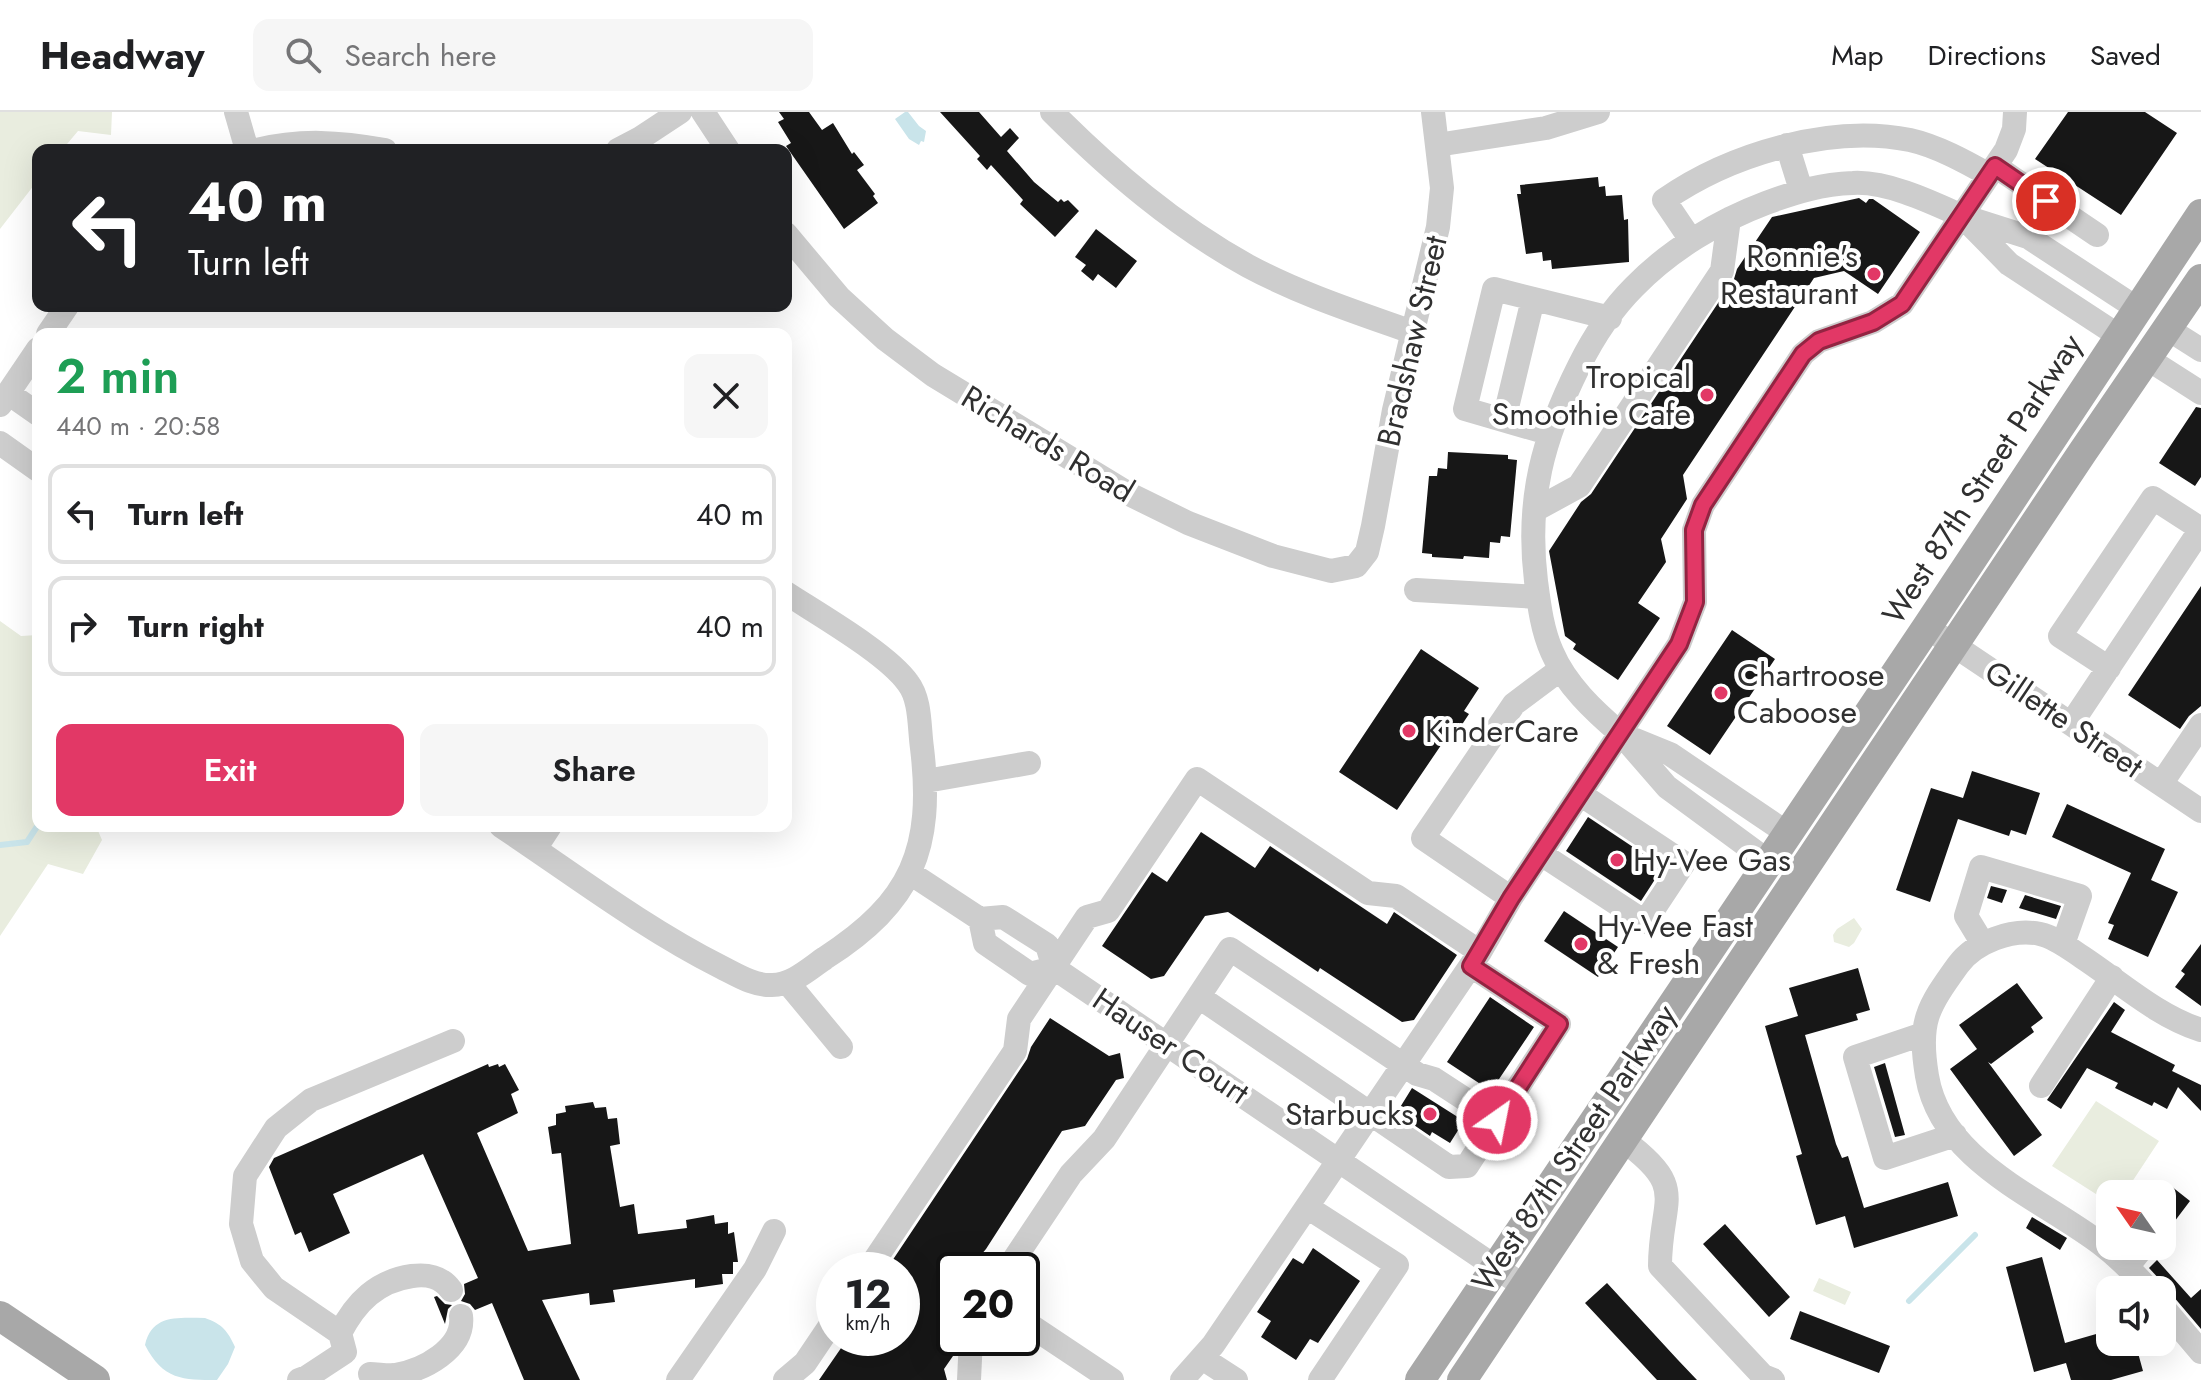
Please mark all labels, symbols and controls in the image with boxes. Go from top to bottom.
search box [253,19,813,91]
text: Headway [40,28,205,83]
icon: search [281,33,325,77]
text: Search here [345,34,496,77]
text: Map [1831,35,1883,76]
text: Directions [1927,35,2046,76]
text: Saved [2090,35,2161,76]
text: 40 m [188,161,327,242]
pin [2012,167,2080,235]
icon: left [56,176,160,280]
icon: arrive [2024,179,2068,223]
street label: Bradshaw Street [1365,231,1459,451]
place label: Ronnie's Restaurant [1720,233,1858,316]
text: Turn left [188,236,309,288]
marker: Ronnie's Restaurant [1865,265,1883,283]
street label: West 87th Street Parkway [1871,324,2094,633]
text: 2 min [56,342,179,411]
button: close [684,354,768,438]
place label: Tropical Smoothie Cafe [1492,354,1691,437]
street label: Richards Road [953,374,1143,514]
marker: Tropical Smoothie Cafe [1698,386,1716,404]
text: 440 m · 20:58 [56,407,220,445]
icon: left [60,492,104,536]
text: Turn left [128,493,243,536]
text: 40 m [696,493,764,536]
icon: right [60,604,104,648]
text: Turn right [128,605,264,648]
text: 40 m [696,605,764,648]
street label: Gillette Street [1976,649,2153,789]
place label: Chartroose Caboose [1737,652,1885,735]
marker: Chartroose Caboose [1712,684,1730,702]
place label: KinderCare [1425,708,1579,754]
marker: KinderCare [1400,722,1418,740]
button: Exit [56,724,404,816]
button: Share [420,724,768,816]
place label: Hy-Vee Gas [1633,837,1791,883]
marker: Hy-Vee Gas [1608,851,1626,869]
place label: Hy-Vee Fast & Fresh [1597,903,1753,986]
marker: Hy-Vee Fast & Fresh [1572,935,1590,953]
street label: Hauser Court [1084,977,1259,1116]
street label: West 87th Street Parkway [1460,994,1688,1301]
position arrow [1455,1078,1539,1162]
place label: Starbucks [1285,1091,1414,1137]
marker: Starbucks [1421,1105,1439,1123]
north arrow [2096,1180,2176,1260]
map controls [2096,1180,2176,1356]
speed limit sign: 20 [936,1252,1040,1356]
text: 12 [845,1265,891,1323]
button: sound [2096,1276,2176,1356]
text: km/h [845,1309,891,1338]

